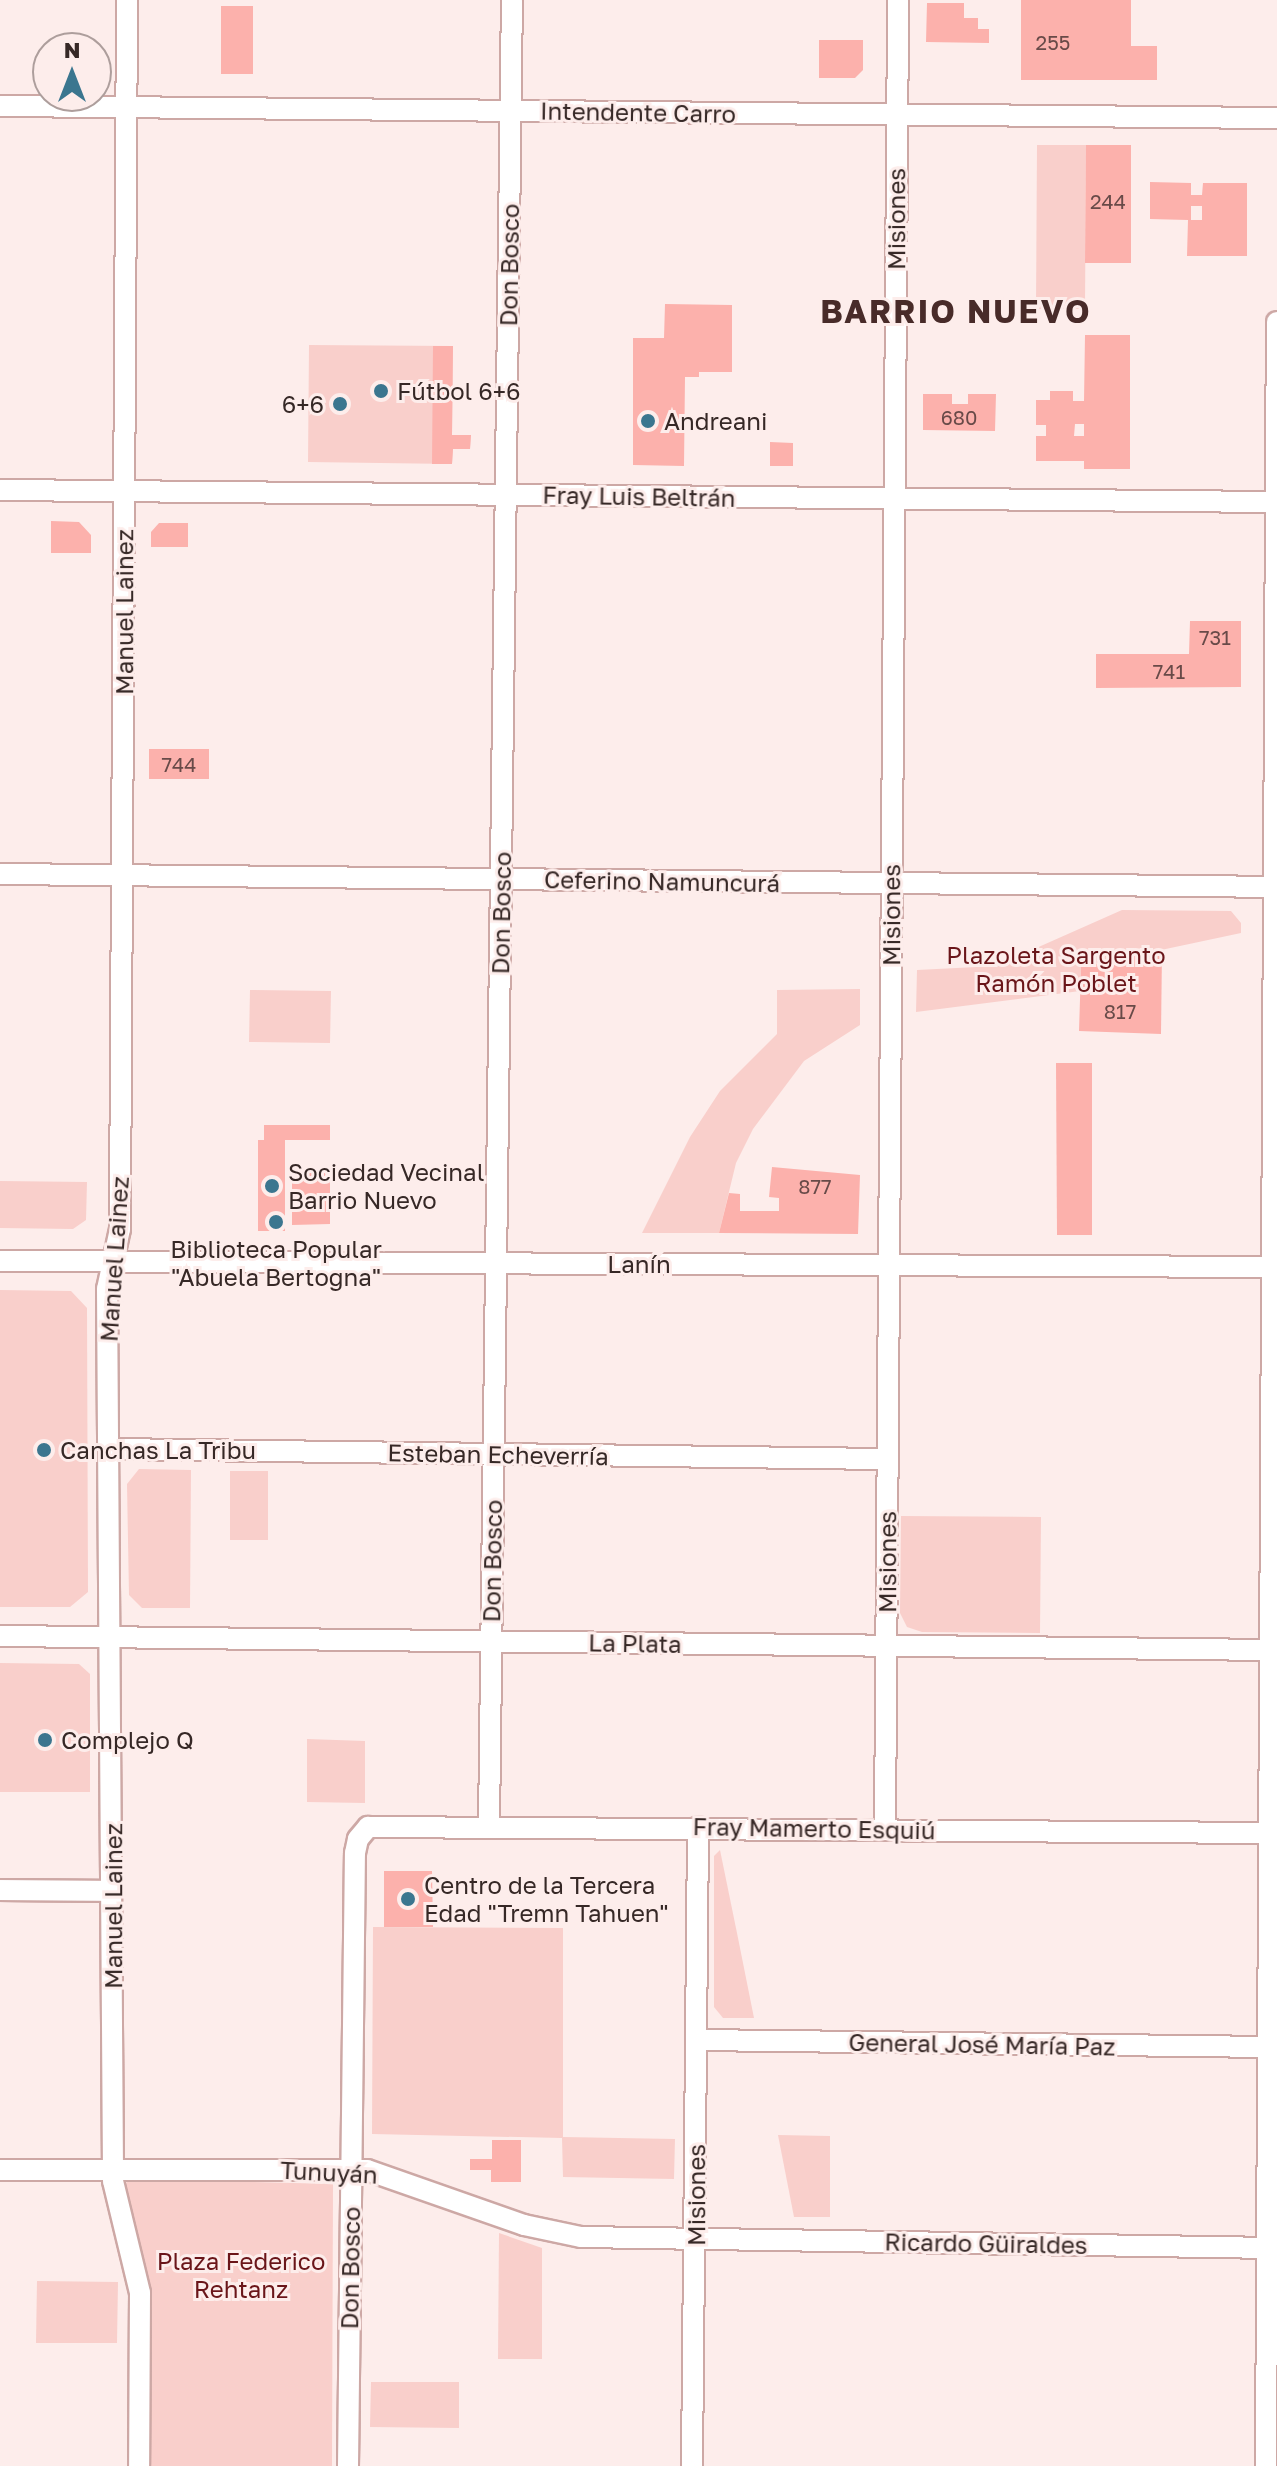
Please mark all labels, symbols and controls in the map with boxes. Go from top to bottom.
house number: 255 [1036,30,1070,54]
north arrow [32,32,112,112]
text: N [64,36,80,63]
street label: Intendente Carro [540,96,736,128]
street label: Misiones [882,168,910,270]
house number: 244 [1090,189,1126,213]
street label: Don Bosco [494,203,524,327]
district label: BARRIO NUEVO [820,292,1092,330]
place label: Fútbol 6+6 [397,377,520,405]
marker: Fútbol 6+6 [372,382,390,400]
place label: 6+6 [282,390,324,418]
marker: 6+6 [331,395,349,413]
house number: 680 [941,405,977,429]
place label: Andreani [664,407,767,435]
marker: Andreani [639,412,657,430]
street label: Fray Luis Beltrán [542,480,736,512]
street label: Manuel Lainez [110,529,138,695]
house number: 731 [1199,625,1231,649]
house number: 741 [1153,659,1185,683]
house number: 744 [162,752,196,776]
street label: Don Bosco [486,851,516,975]
street label: Misiones [877,864,905,966]
street label: Ceferino Namuncurá [544,865,780,897]
park label: Plazoleta Sargento Ramón Poblet [946,941,1166,997]
house number: 817 [1104,999,1136,1023]
place label: Sociedad Vecinal Barrio Nuevo [288,1158,484,1214]
house number: 877 [798,1174,832,1198]
street label: Manuel Lainez [94,1175,134,1343]
marker: Sociedad Vecinal Barrio Nuevo [263,1177,281,1195]
marker: Biblioteca Popular "Abuela Bertogna" [267,1213,285,1231]
place label: Biblioteca Popular "Abuela Bertogna" [170,1235,382,1291]
street label: Lanín [607,1250,671,1278]
place label: Canchas La Tribu [60,1436,256,1464]
street label: Esteban Echeverría [387,1438,609,1470]
marker: Canchas La Tribu [35,1441,53,1459]
street label: Don Bosco [477,1499,507,1623]
street label: Misiones [873,1511,901,1613]
street label: La Plata [588,1628,682,1658]
place label: Complejo Q [61,1726,194,1754]
marker: Complejo Q [36,1731,54,1749]
street label: Fray Mamerto Esquiú [692,1811,936,1845]
street label: Manuel Lainez [99,1823,127,1989]
place label: Centro de la Tercera Edad "Tremn Tahuen" [424,1871,669,1927]
marker: Centro de la Tercera Edad "Tremn Tahuen" [399,1890,417,1908]
street label: General José María Paz [848,2027,1116,2061]
street label: Misiones [682,2144,710,2246]
street label: Tunuyán [280,2155,378,2189]
street label: Don Bosco [335,2206,365,2330]
street label: Ricardo Güiraldes [884,2227,1088,2259]
park label: Plaza Federico Rehtanz [157,2247,325,2303]

